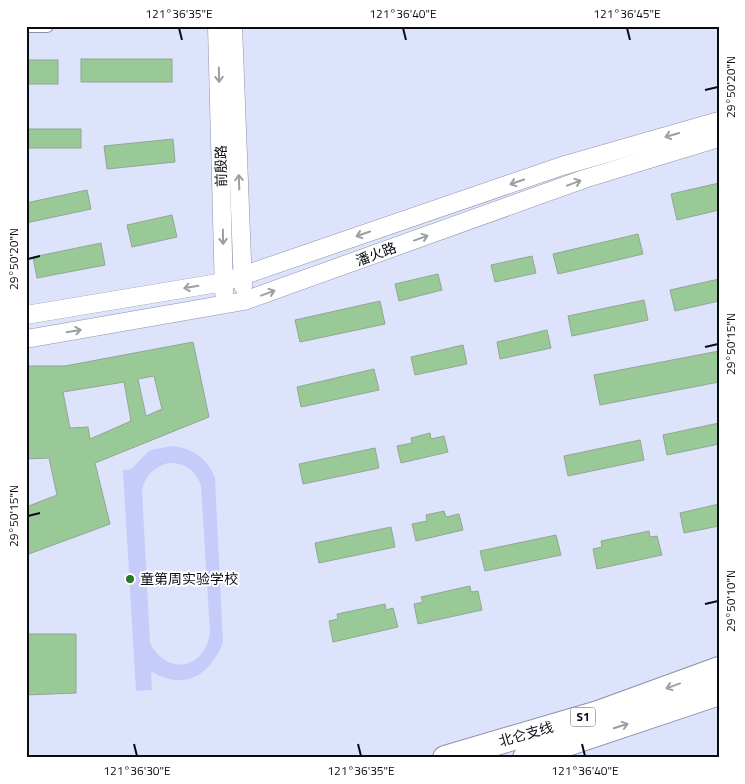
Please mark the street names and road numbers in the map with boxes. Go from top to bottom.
street label: 前殷路 [210,145,231,187]
street label: 潘火路 [353,236,399,271]
road number: S1 [570,708,596,726]
street label: 北仑支线 [496,716,556,751]

